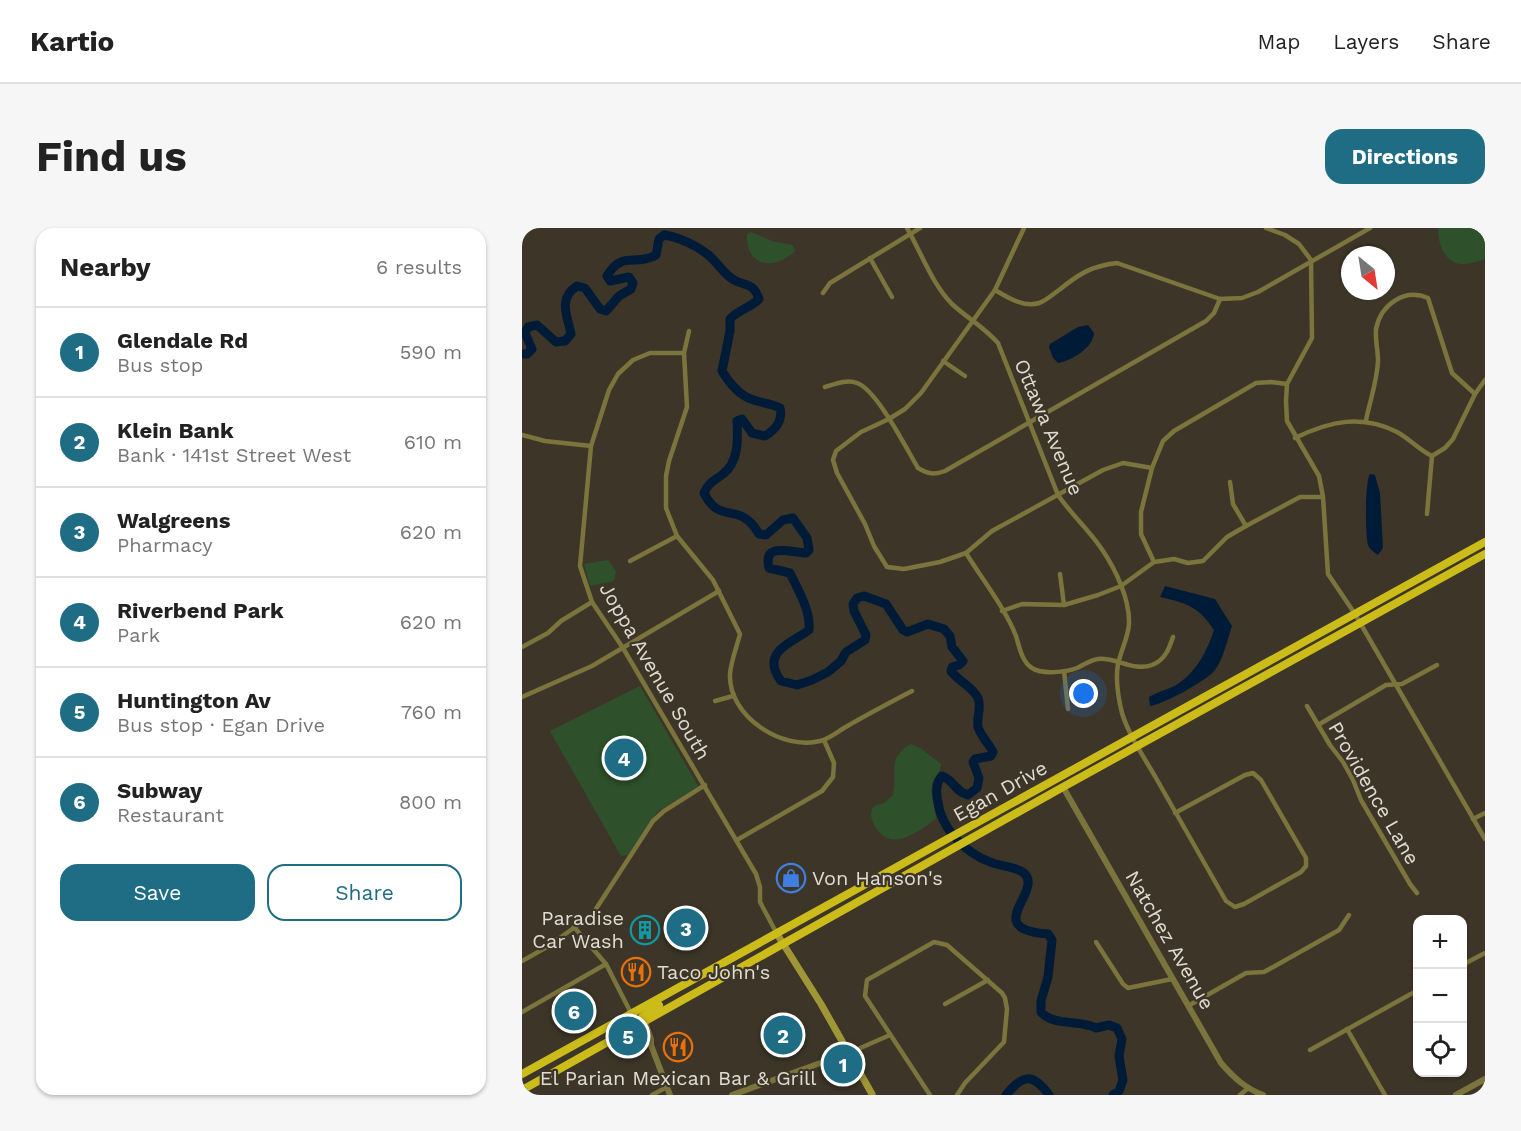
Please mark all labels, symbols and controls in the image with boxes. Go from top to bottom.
text: Kartio [30,25,114,58]
text: Map [1257,29,1300,54]
text: Layers [1333,29,1399,54]
text: Share [1432,29,1491,54]
button: Directions [1325,129,1485,184]
text: Find us [36,132,187,181]
north arrow [1341,246,1395,300]
text: Nearby [60,252,151,282]
text: 6 results [376,255,462,279]
text: Glendale Rd [117,328,248,353]
text: 1 [75,340,84,364]
text: 590 m [400,340,462,364]
text: Bus stop [117,353,203,377]
street label: Ottawa Avenue [1009,355,1089,499]
text: Klein Bank [117,418,234,443]
text: 2 [74,430,85,454]
text: 610 m [404,430,462,454]
text: Bank · 141st Street West [117,443,351,467]
text: Walgreens [117,508,230,533]
text: 3 [74,520,85,544]
text: 620 m [400,520,462,544]
text: Pharmacy [117,533,213,557]
street label: Joppa Avenue South [594,578,716,764]
text: Riverbend Park [117,598,284,623]
text: 4 [73,610,86,634]
text: 620 m [400,610,462,634]
text: Park [117,623,160,647]
your location [1069,679,1098,708]
text: Huntington Av [117,688,271,713]
text: 5 [74,700,85,724]
text: 760 m [401,700,462,724]
text: Bus stop · Egan Drive [117,713,325,737]
street label: Providence Lane [1323,717,1425,869]
pin: 4 [604,736,644,780]
street label: Egan Drive [949,755,1051,827]
text: Subway [117,778,202,803]
text: 6 [73,790,86,814]
text: 800 m [399,790,462,814]
text: Restaurant [117,803,224,827]
shop icon: Von Hanson's [775,862,807,894]
button: Save [60,864,255,921]
button: Share [267,864,462,921]
place label: Von Hanson's [812,866,943,890]
street label: Natchez Avenue [1121,866,1219,1014]
place label: Paradise Car Wash [532,906,624,953]
pin: 3 [666,906,706,950]
building icon: Paradise Car Wash [629,914,661,946]
map controls [1413,915,1467,1077]
button: + [1413,915,1467,969]
restaurant icon: Taco John's [620,956,652,988]
place label: Taco John's [657,960,770,984]
button: − [1413,969,1467,1023]
pin: 6 [554,988,594,1034]
pin: 2 [764,1012,802,1058]
pin: 5 [608,1014,648,1058]
button: locate [1413,1023,1467,1077]
restaurant icon: El Parian Mexican Bar & Grill [662,1031,694,1063]
pin: 1 [824,1042,862,1086]
place label: El Parian Mexican Bar & Grill [540,1066,816,1090]

